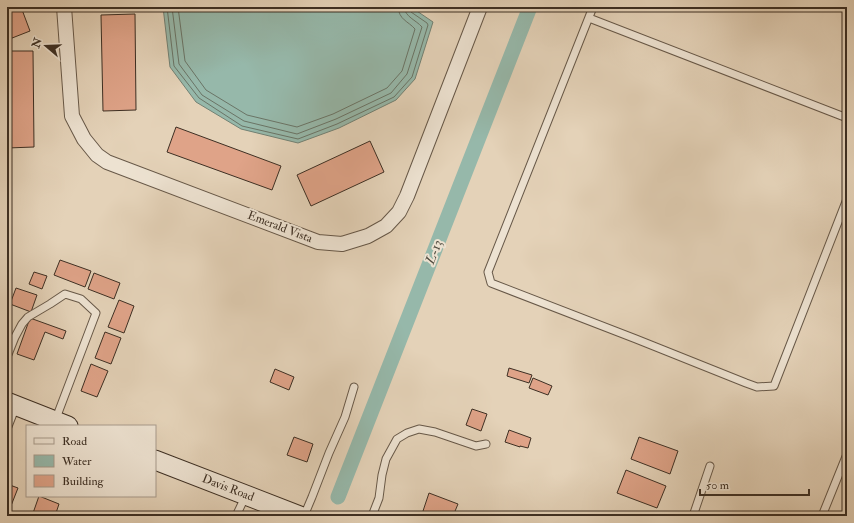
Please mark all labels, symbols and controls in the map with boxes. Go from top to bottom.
north arrow [26,26,66,66]
text: N [29,35,45,51]
street label: Emerald Vista [245,208,316,247]
water label: L-13 [422,238,446,267]
legend [26,425,156,497]
text: Road [62,434,87,449]
text: Water [61,454,92,469]
street label: Davis Road [200,471,256,505]
scale bar [700,471,809,497]
text: Building [62,474,105,489]
text: 50 m [706,478,730,493]

